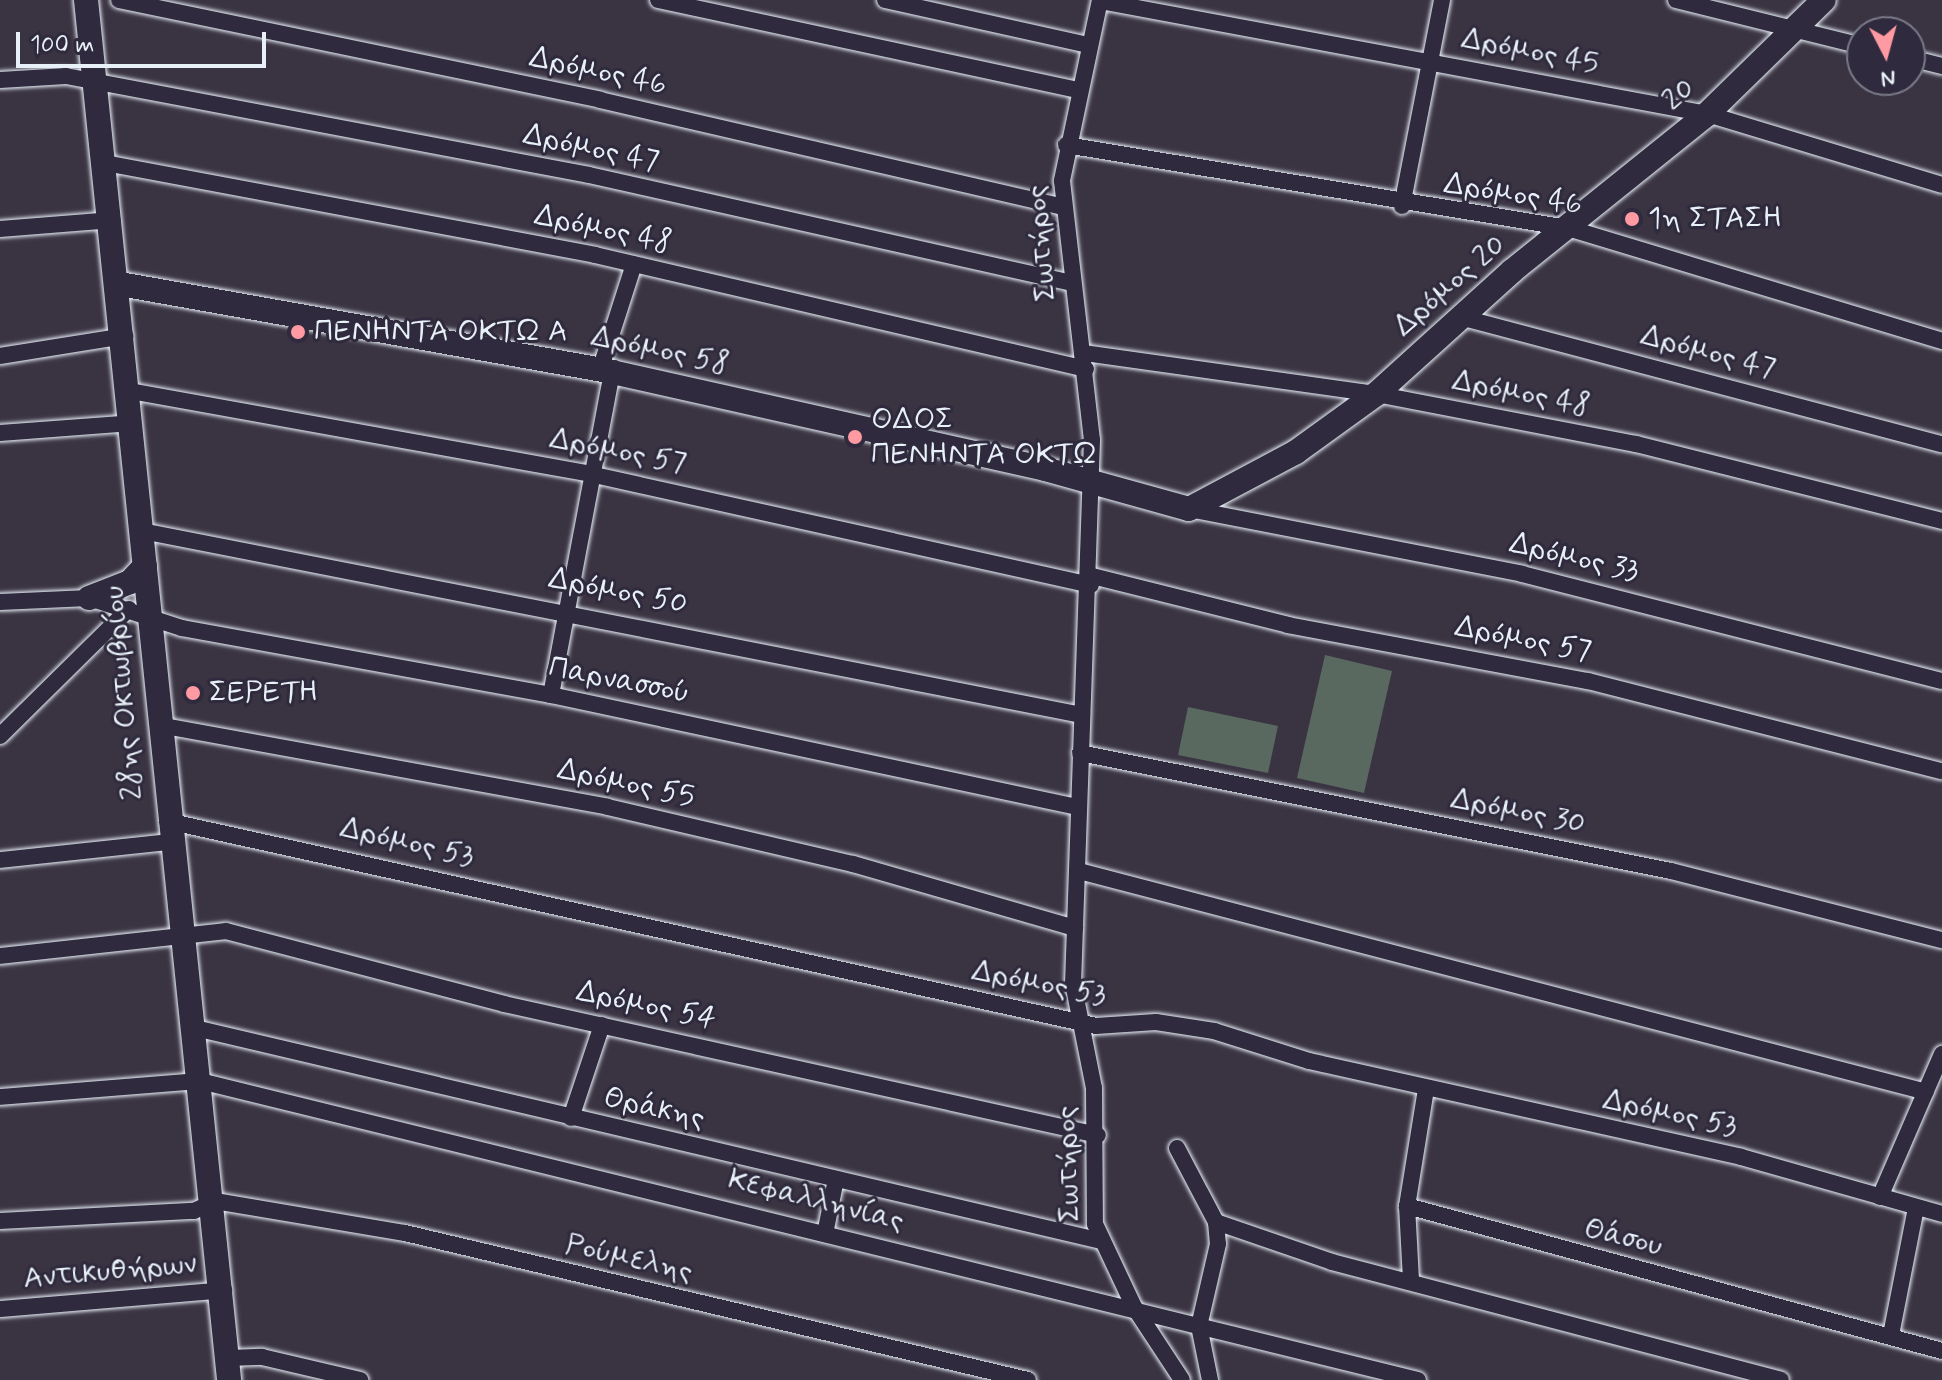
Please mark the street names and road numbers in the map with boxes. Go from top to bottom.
street label: Δρόμος 45 [1459,21,1601,83]
street label: Δρόμος 46 [526,40,670,104]
street label: 20 [1655,71,1703,119]
street label: Δρόμος 47 [520,117,662,181]
street label: Δρόμος 46 [1441,166,1585,224]
street label: Σωτήρος [1019,183,1065,303]
street label: Δρόμος 48 [531,198,675,262]
street label: Δρόμος 20 [1386,227,1514,345]
street label: Δρόμος 47 [1637,318,1779,388]
street label: Δρόμος 58 [588,319,732,383]
street label: Δρόμος 48 [1449,363,1593,425]
street label: Δρόμος 57 [547,421,689,483]
street label: Δρόμος 33 [1506,526,1642,590]
street label: Δρόμος 50 [546,561,690,623]
street label: 28ης Οκτωβρίου [97,584,151,802]
street label: Δρόμος 57 [1452,609,1594,671]
street label: Παρνασσού [545,650,693,712]
street label: Δρόμος 55 [554,752,698,816]
street label: Δρόμος 30 [1448,781,1588,843]
street label: Δρόμος 53 [337,810,477,876]
street label: Δρόμος 53 [969,953,1109,1015]
street label: Δρόμος 54 [573,974,719,1038]
street label: Θράκης [600,1080,708,1138]
street label: Δρόμος 53 [1600,1082,1740,1146]
street label: Σωτήρος [1049,1105,1089,1223]
street label: Κεφαλληνίας [725,1162,907,1240]
street label: Θάσου [1580,1211,1666,1265]
street label: Ρούμελης [562,1227,696,1291]
street label: Αντικυθήρων [22,1246,198,1298]

